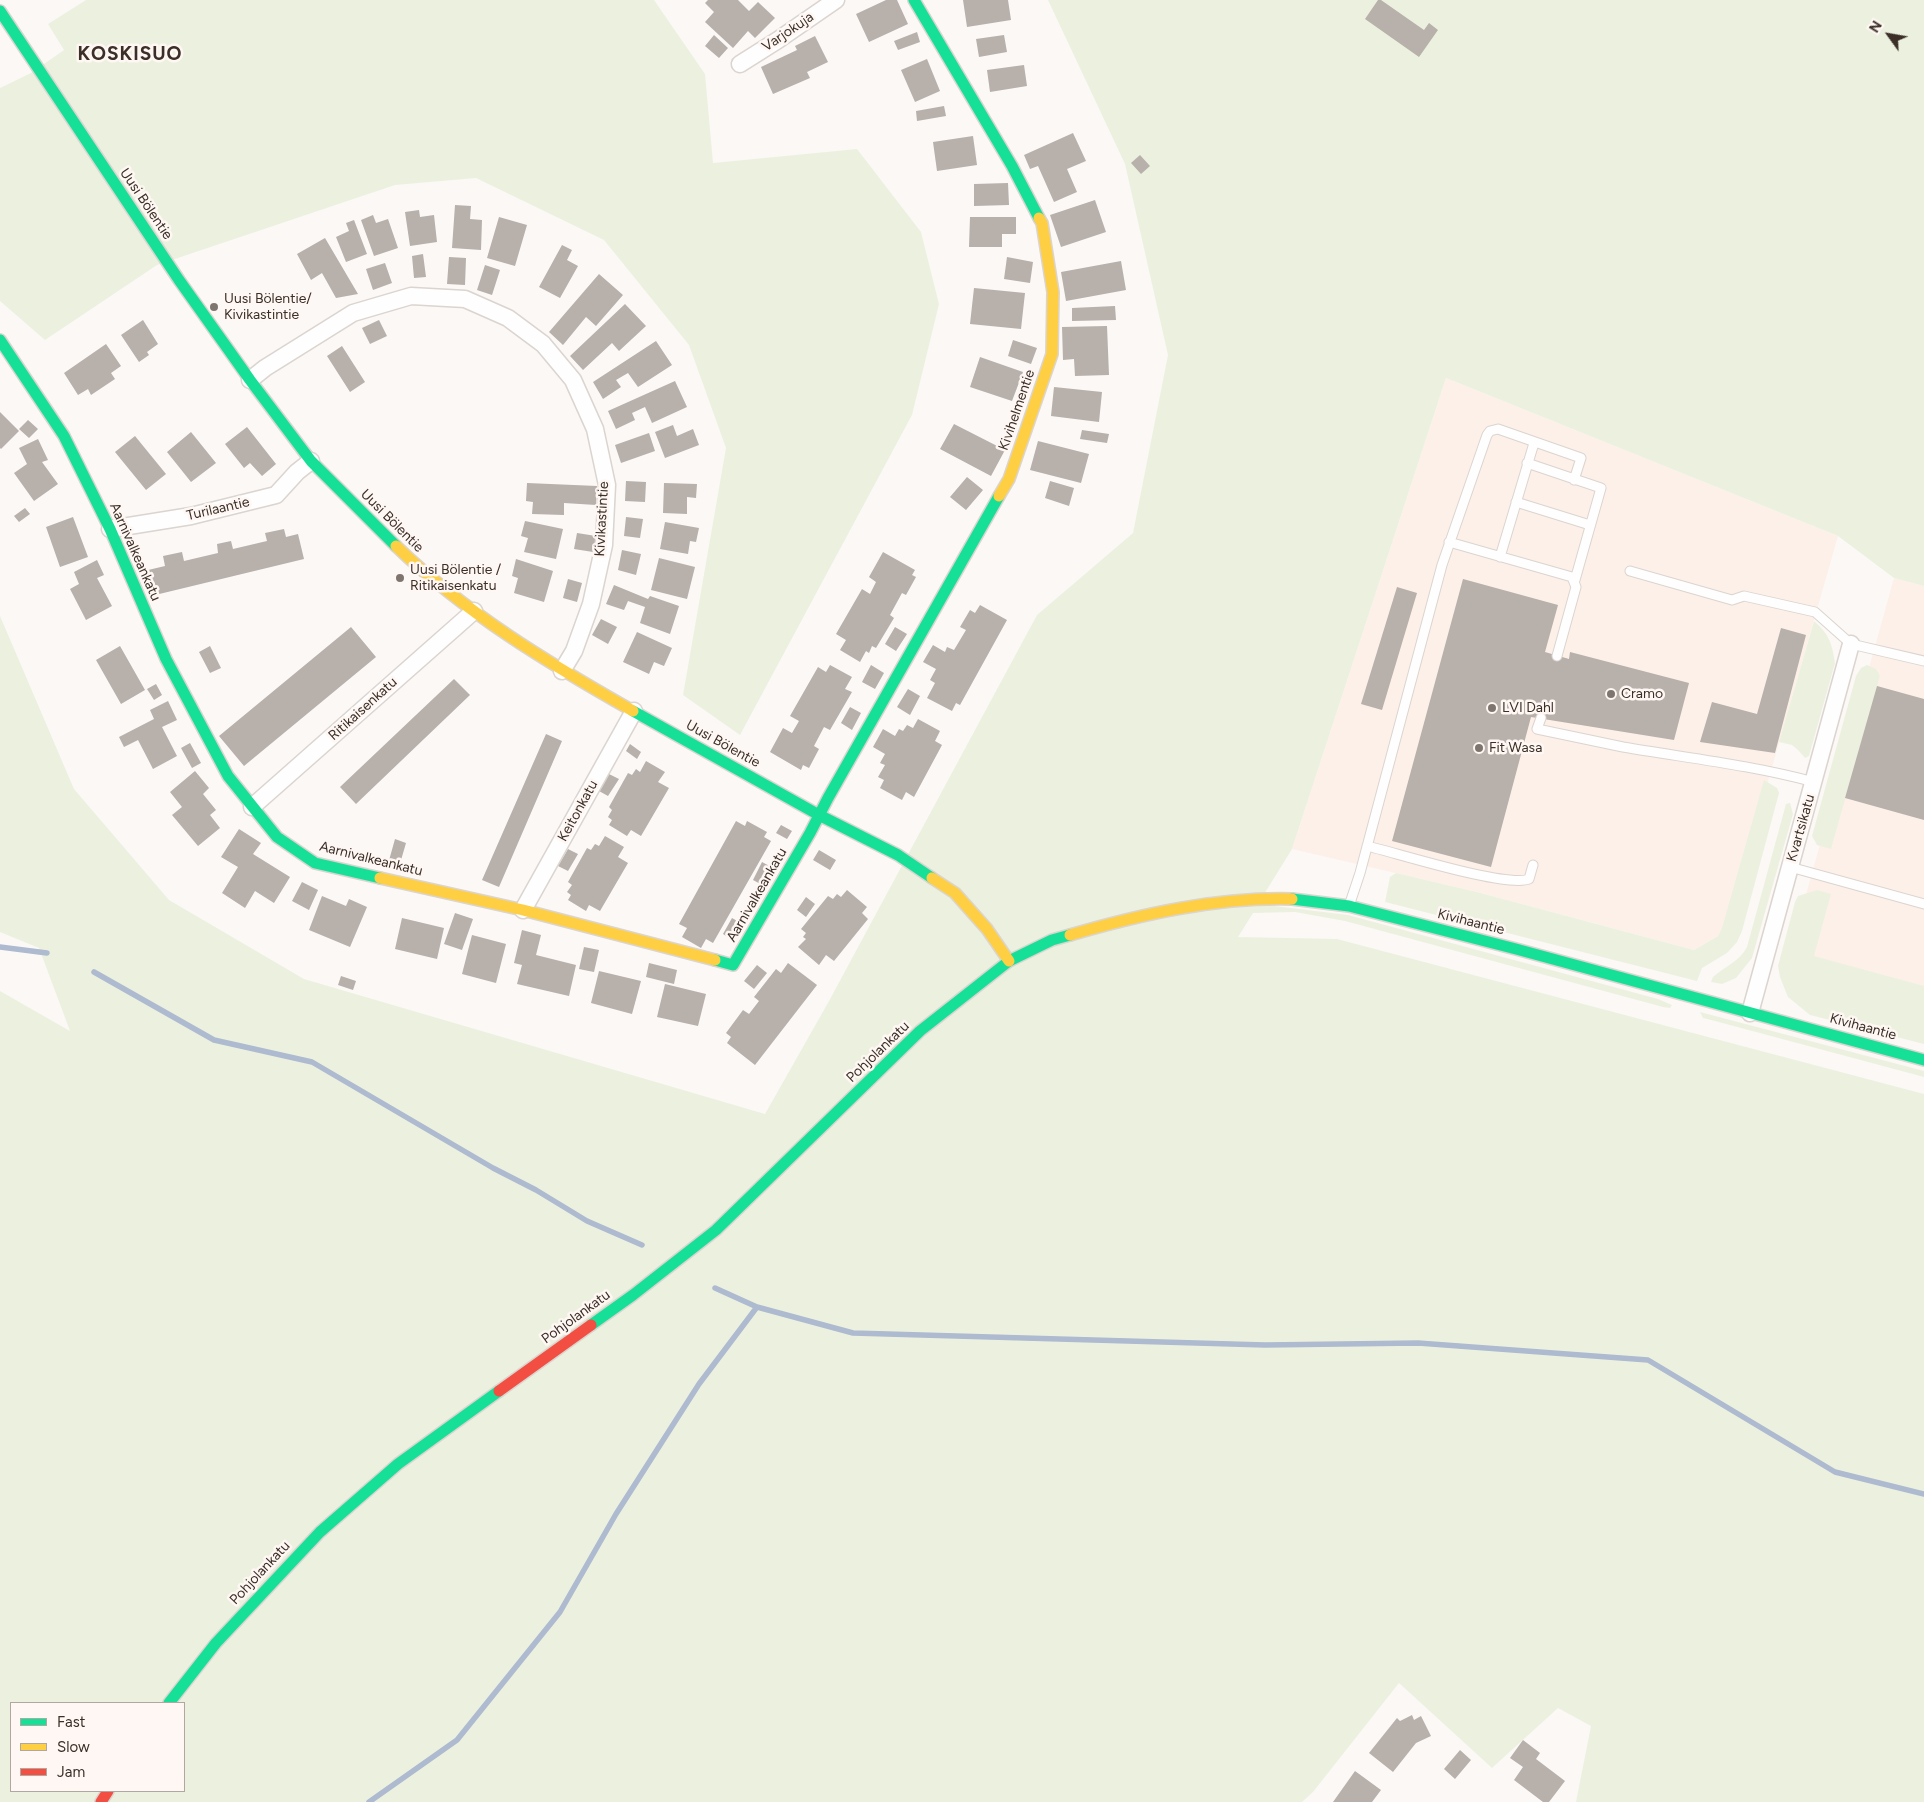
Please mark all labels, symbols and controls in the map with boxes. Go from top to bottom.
street label: Varjokuja [759,9,817,55]
north arrow [1864,10,1914,60]
text: N [1866,18,1886,36]
district label: KOSKISUO [76,43,184,65]
street label: Uusi Bölentie [116,165,176,243]
place label: Uusi Bölentie/ Kivikastintie [224,291,312,324]
marker: Uusi Bölentie/ Kivikastintie [208,301,220,313]
street label: Kivihelmentie [995,367,1039,453]
street label: Kivikastintie [592,481,612,557]
street label: Uusi Bölentie [357,486,427,556]
street label: Turilaantie [185,494,251,524]
street label: Aarnivalkeankatu [106,500,164,604]
place label: Uusi Bölentie / Ritikaisenkatu [410,562,501,594]
marker: Uusi Bölentie / Ritikaisenkatu [394,572,406,584]
street label: Ritikaisenkatu [325,674,401,744]
place label: Cramo [1621,686,1663,702]
marker: Cramo [1605,688,1617,700]
place label: LVI Dahl [1502,700,1554,716]
marker: LVI Dahl [1486,702,1498,714]
street label: Uusi Bölentie [683,717,763,771]
place label: Fit Wasa [1489,740,1542,756]
marker: Fit Wasa [1473,742,1485,754]
street label: Keitonkatu [554,777,602,845]
street label: Kvartsikatu [1783,792,1819,864]
street label: Aarnivalkeankatu [318,838,424,880]
street label: Aarnivalkeankatu [723,845,791,945]
street label: Kivihaantie [1436,906,1506,938]
street label: Kivihaantie [1828,1010,1898,1044]
street label: Pohjolankatu [843,1018,913,1086]
street label: Pohjolankatu [538,1286,614,1348]
street label: Pohjolankatu [226,1538,294,1608]
legend [10,1702,185,1792]
text: Fast [57,1713,85,1731]
text: Slow [57,1738,90,1756]
text: Jam [57,1763,85,1781]

